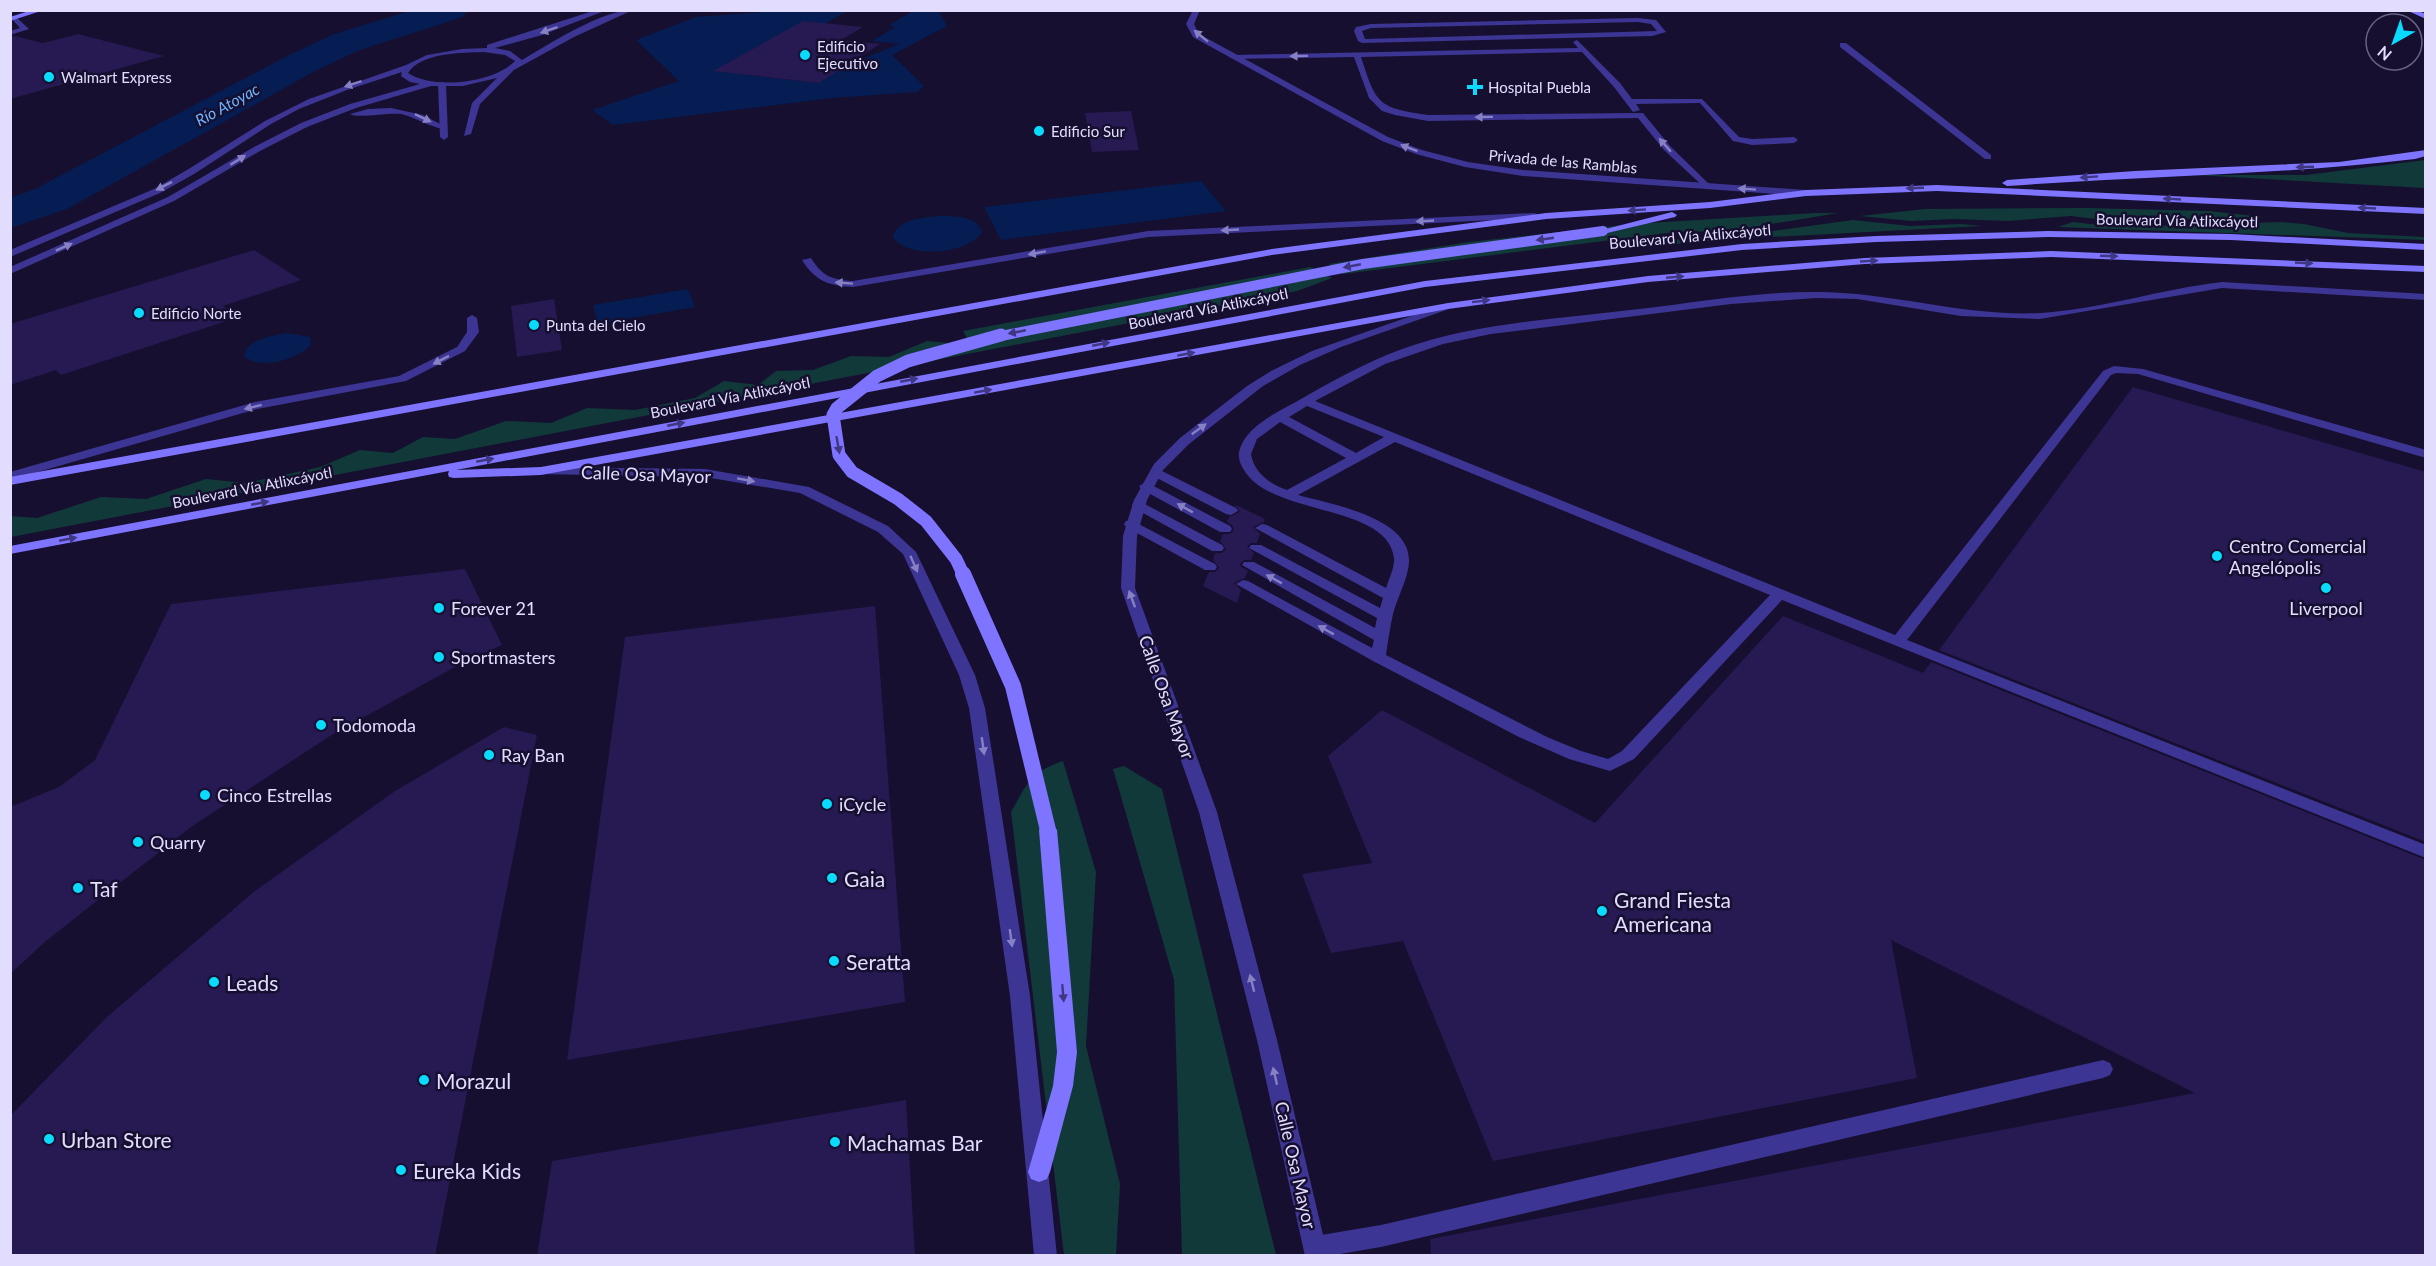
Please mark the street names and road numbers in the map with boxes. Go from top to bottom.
street label: Privada de las Ramblas [1488,146,1638,176]
street label: Boulevard Vía Atlixcáyotl [2096,210,2258,230]
street label: Boulevard Vía Atlixcáyotl [1608,220,1772,252]
street label: Boulevard Vía Atlixcáyotl [1127,284,1289,332]
street label: Boulevard Vía Atlixcáyotl [649,373,811,421]
street label: Calle Osa Mayor [581,461,712,487]
street label: Boulevard Vía Atlixcáyotl [171,463,333,511]
street label: Calle Osa Mayor [1134,632,1200,762]
street label: Calle Osa Mayor [1271,1099,1321,1231]

